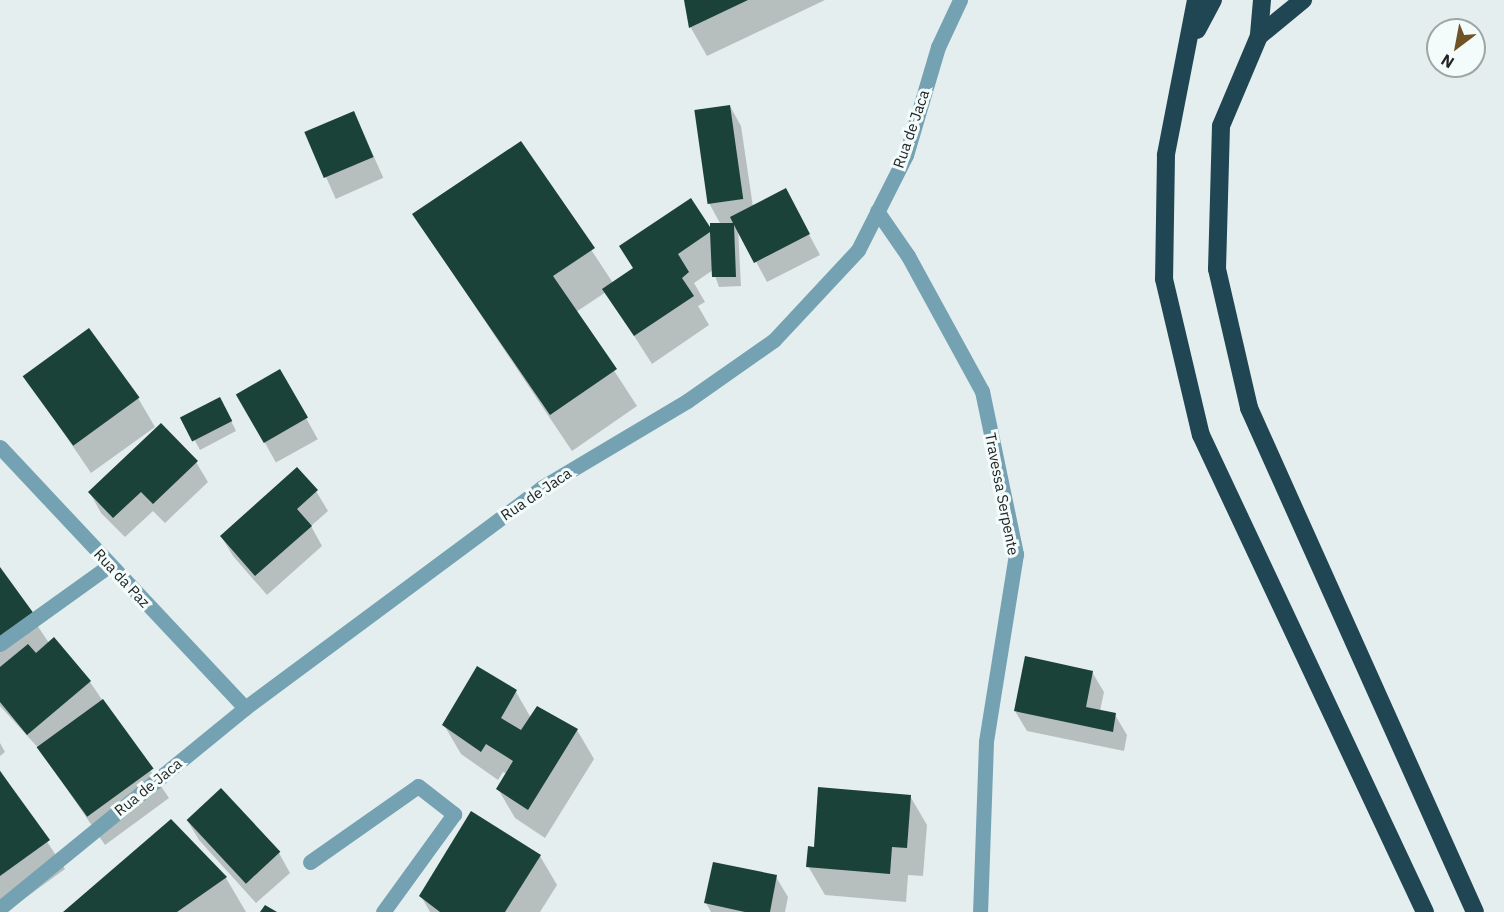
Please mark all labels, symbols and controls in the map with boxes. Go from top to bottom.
north arrow [1426,18,1486,78]
text: N [1437,50,1458,73]
street label: Rua de Jaca [889,88,933,170]
street label: Travessa Serpente [981,431,1023,557]
street label: Rua de Jaca [497,464,575,524]
street label: Rua da Paz [90,545,154,611]
street label: Rua de Jaca [111,754,185,820]

